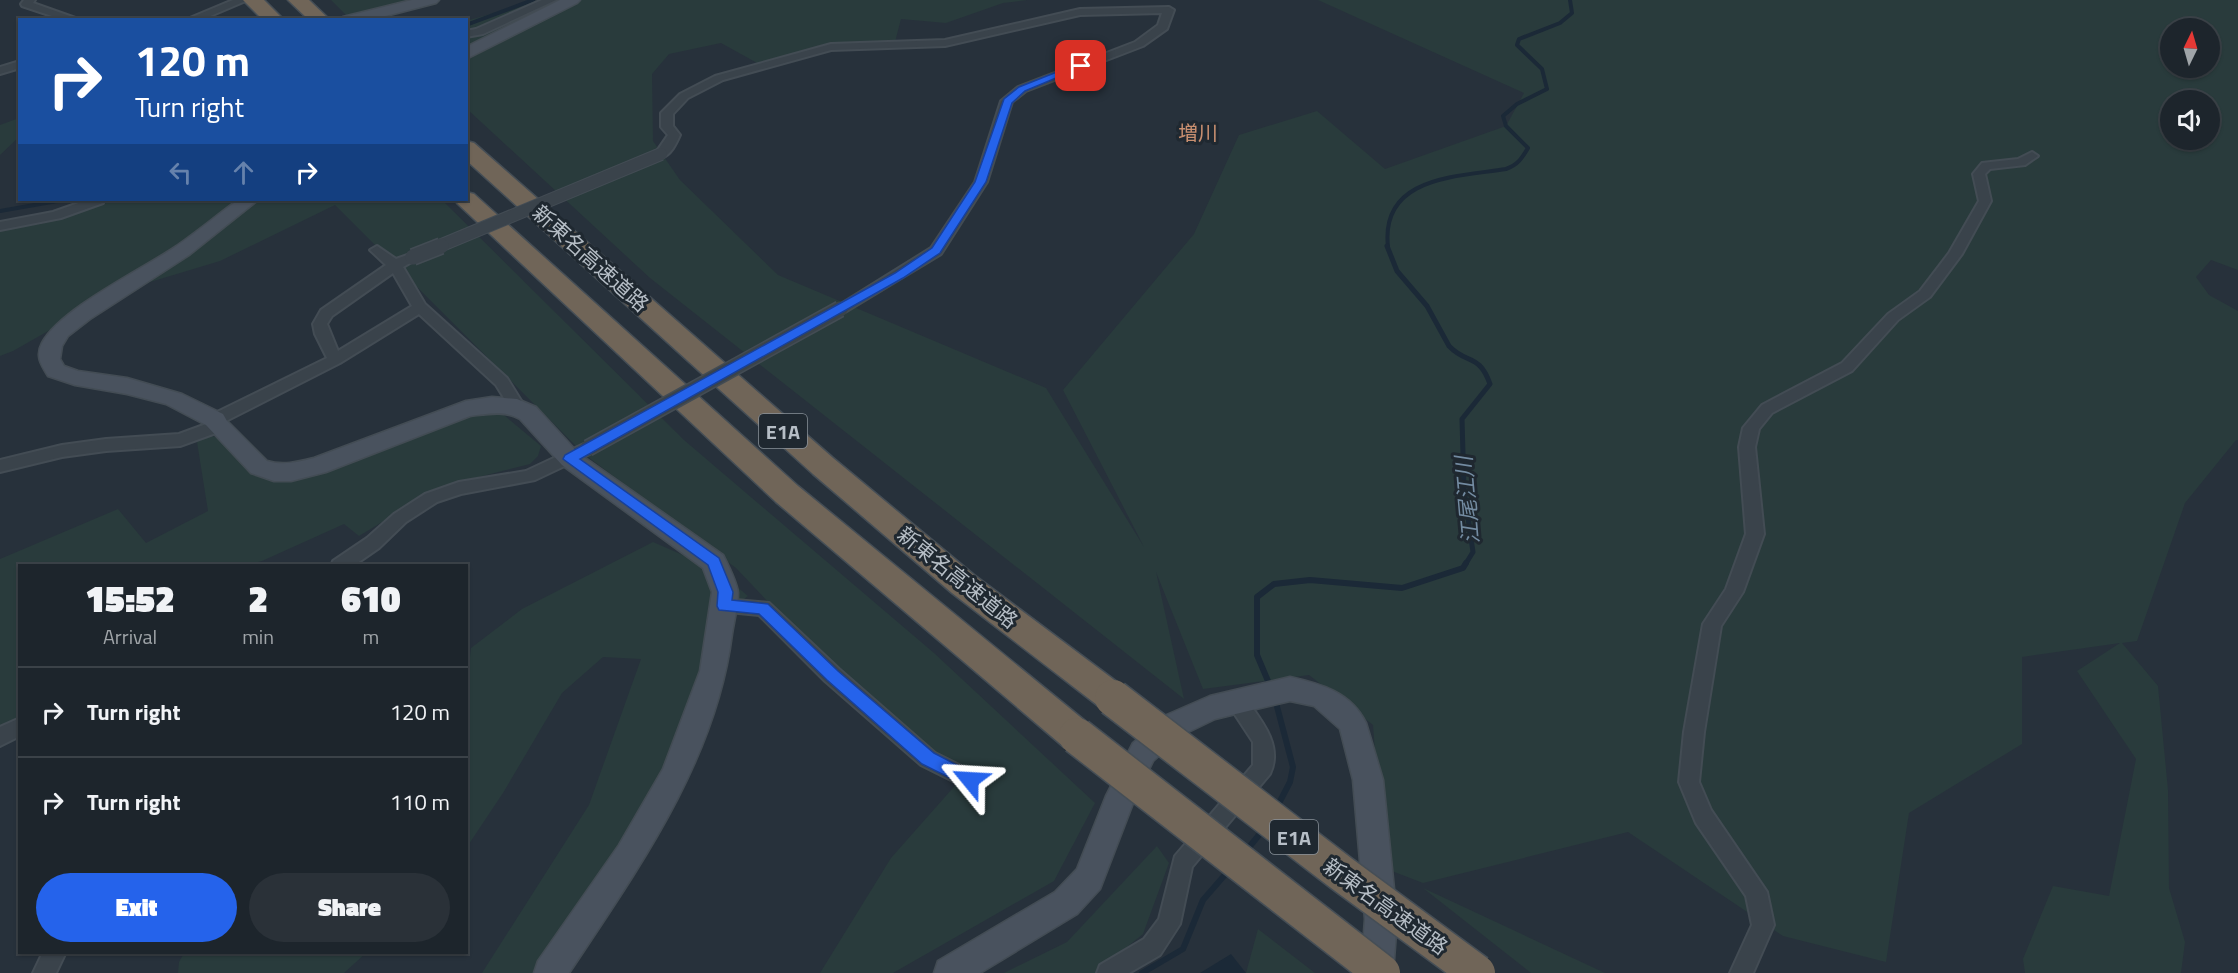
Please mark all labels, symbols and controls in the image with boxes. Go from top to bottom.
north arrow [2160,18,2220,78]
map controls [2160,18,2220,150]
text: 120 m [135,28,250,92]
pin [1055,40,1106,91]
icon: right [36,42,114,120]
icon: arrive [1064,49,1097,82]
text: Turn right [135,86,244,127]
button: sound [2160,90,2220,150]
district label: 増川 [1178,117,1218,148]
icon: left [164,156,197,189]
icon: ahead [227,156,260,189]
icon: right [290,156,323,189]
street label: 新東名高速道路 [526,197,656,319]
road number: E1A [759,414,807,448]
water label: 江尾江川 [1446,453,1488,545]
street label: 新東名高速道路 [891,518,1025,636]
text: 15:52 [85,571,175,626]
text: 2 [248,571,268,626]
text: 610 [341,571,401,626]
text: Arrival [103,621,157,652]
text: min [242,621,274,652]
text: m [363,621,379,652]
text: Turn right [87,695,181,729]
text: 120 m [390,695,450,729]
icon: right [36,696,69,729]
position arrow [938,748,1002,812]
text: Turn right [87,785,181,819]
text: 110 m [390,785,450,819]
icon: right [36,786,69,819]
road number: E1A [1270,820,1318,854]
street label: 新東名高速道路 [1317,850,1455,962]
button: Exit [36,873,237,942]
button: Share [249,873,450,942]

